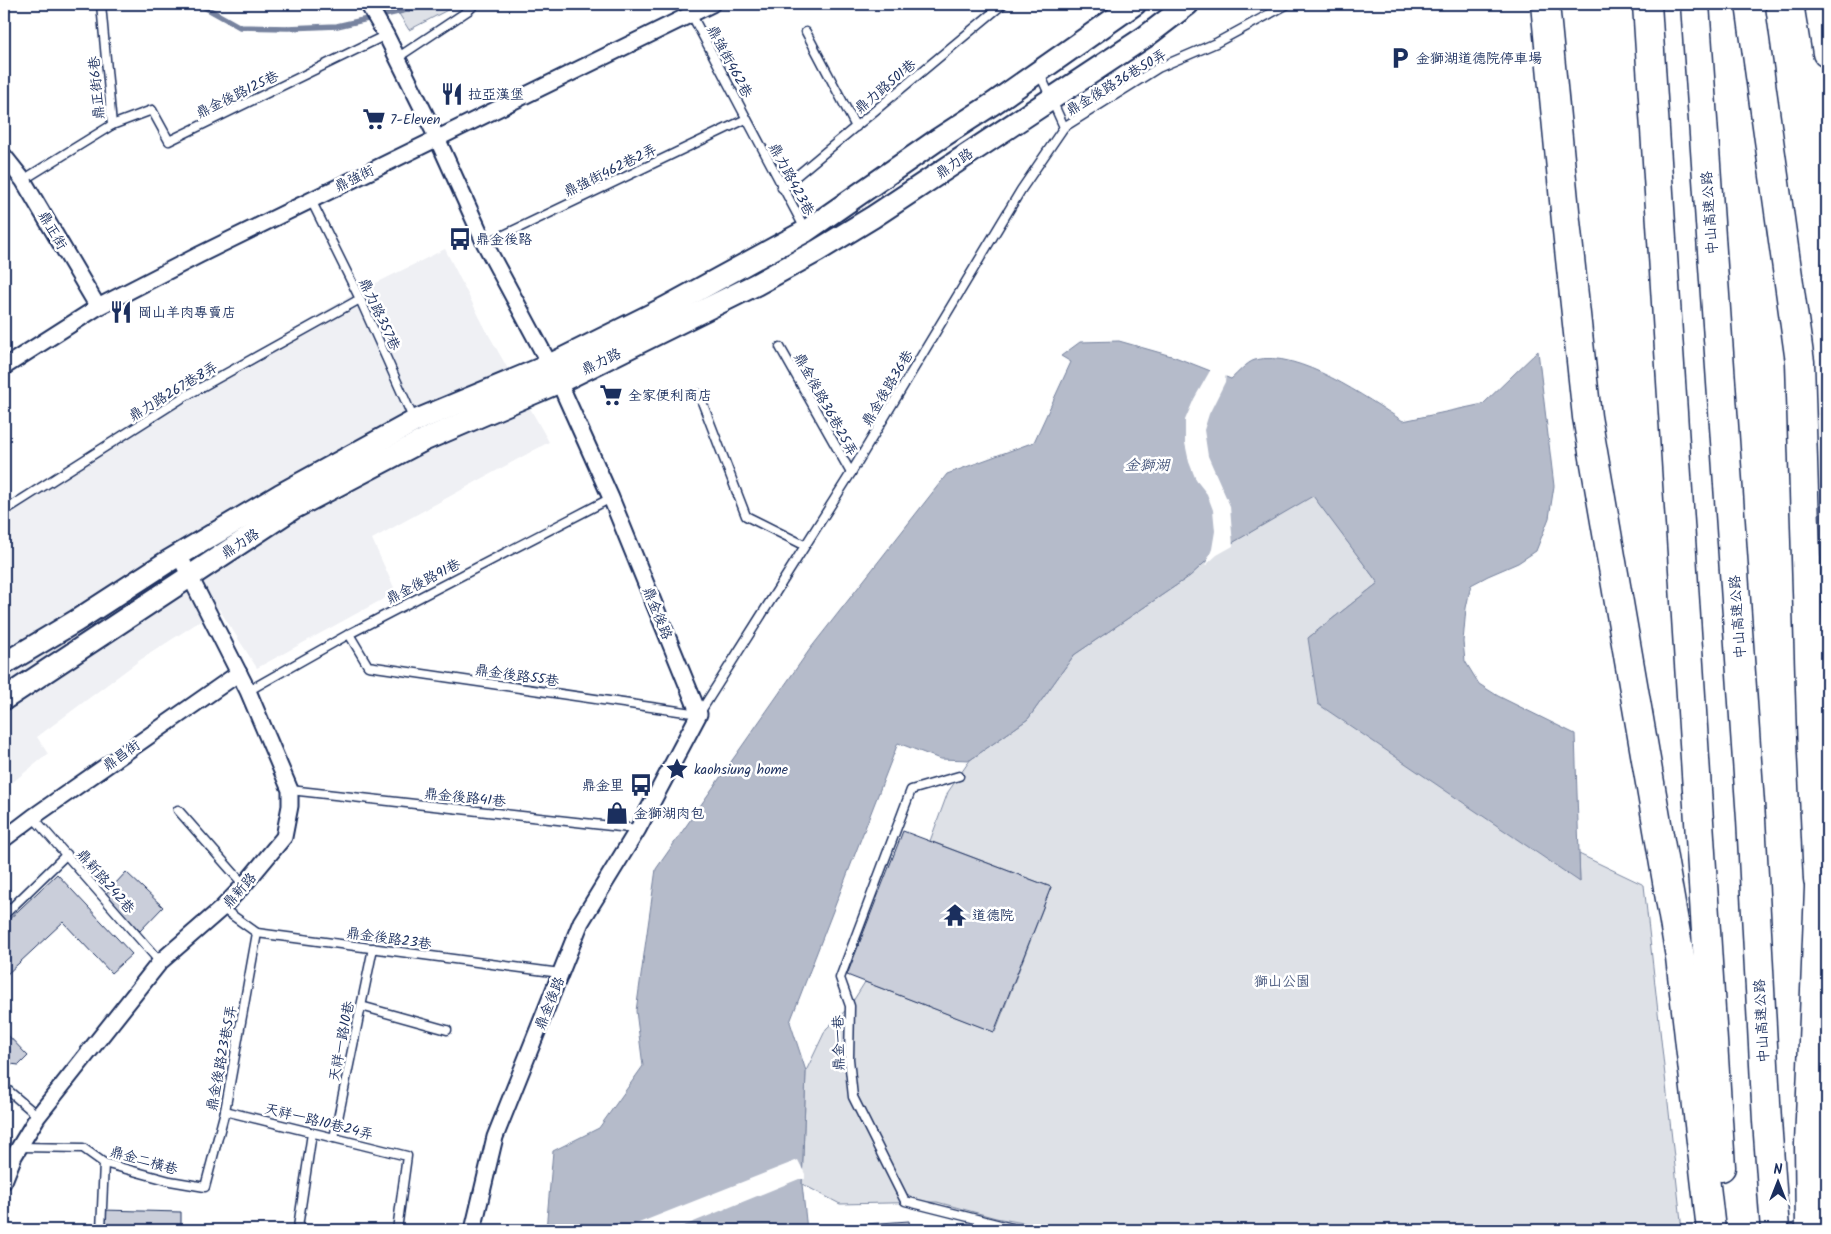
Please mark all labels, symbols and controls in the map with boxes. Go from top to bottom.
street label: 鼎強街462巷 [701,21,758,103]
street label: 鼎金後路36巷50弄 [1062,44,1171,122]
parking icon: 金獅湖道德院停車場 [1387,45,1413,71]
place label: 金獅湖道德院停車場 [1416,48,1542,70]
street label: 鼎正街6巷 [83,54,111,121]
street label: 鼎力路501巷 [850,54,922,119]
street label: 鼎金後路125巷 [192,65,284,125]
restaurant icon: 拉亞漢堡 [439,81,465,107]
place label: 拉亞漢堡 [468,84,524,106]
supermarket icon: 7-Eleven [361,106,387,132]
place label: 7-Eleven [390,109,440,131]
street label: 鼎強街462巷2弄 [560,139,661,203]
street label: 鼎力路423巷 [763,139,820,221]
street label: 鼎力路 [931,143,978,185]
street label: 鼎強街 [331,160,378,198]
street label: 中山高速公路 [1696,170,1724,256]
street label: 鼎正街 [32,207,72,254]
bus stop icon: 鼎金後路 [447,226,473,252]
place label: 鼎金後路 [476,229,532,251]
street label: 鼎力路357巷 [353,274,406,355]
restaurant icon: 岡山羊肉專賣店 [108,299,134,325]
place label: 岡山羊肉專賣店 [138,302,236,324]
street label: 鼎力路 [578,343,625,381]
street label: 鼎金後路36巷 [856,345,920,431]
street label: 鼎金後路36巷25弄 [788,349,863,460]
street label: 鼎力路267巷8弄 [125,356,222,427]
supermarket icon: 全家便利商店 [598,382,624,408]
place label: 全家便利商店 [628,385,712,407]
water label: 金獅湖 [1124,454,1171,478]
street label: 鼎力路 [217,523,264,565]
street label: 鼎金後路91巷 [382,553,466,610]
street label: 中山高速公路 [1724,574,1752,660]
street label: 鼎金後路 [636,583,678,643]
street label: 鼎金後路55巷 [473,659,561,693]
street label: 鼎昌街 [98,735,145,777]
place icon: kaohsiung home [664,756,690,782]
place label: kaohsiung home [694,759,789,781]
bus stop icon: 鼎金里 [628,772,654,798]
place label: 鼎金里 [582,775,624,797]
street label: 鼎金後路41巷 [423,783,508,813]
shop icon: 金獅湖肉包 [604,800,630,826]
place label: 金獅湖肉包 [634,803,704,825]
street label: 鼎新路242巷 [71,844,140,920]
street label: 鼎新路 [218,868,262,914]
temple icon: 道德院 [942,902,968,928]
place label: 道德院 [972,905,1014,927]
street label: 鼎金後路23巷 [345,922,434,956]
park label: 獅山公園 [1254,971,1310,993]
street label: 鼎金後路 [529,973,571,1033]
street label: 中山高速公路 [1749,978,1775,1063]
street label: 天祥一路10巷 [323,998,361,1083]
street label: 鼎金後路23巷5弄 [201,1003,243,1113]
street label: 鼎金一巷 [827,1014,850,1071]
street label: 天祥一路10巷24弄 [262,1098,375,1146]
street label: 鼎金二橫巷 [107,1141,181,1181]
north arrow [1754,1156,1804,1206]
text: N [1774,1159,1783,1181]

